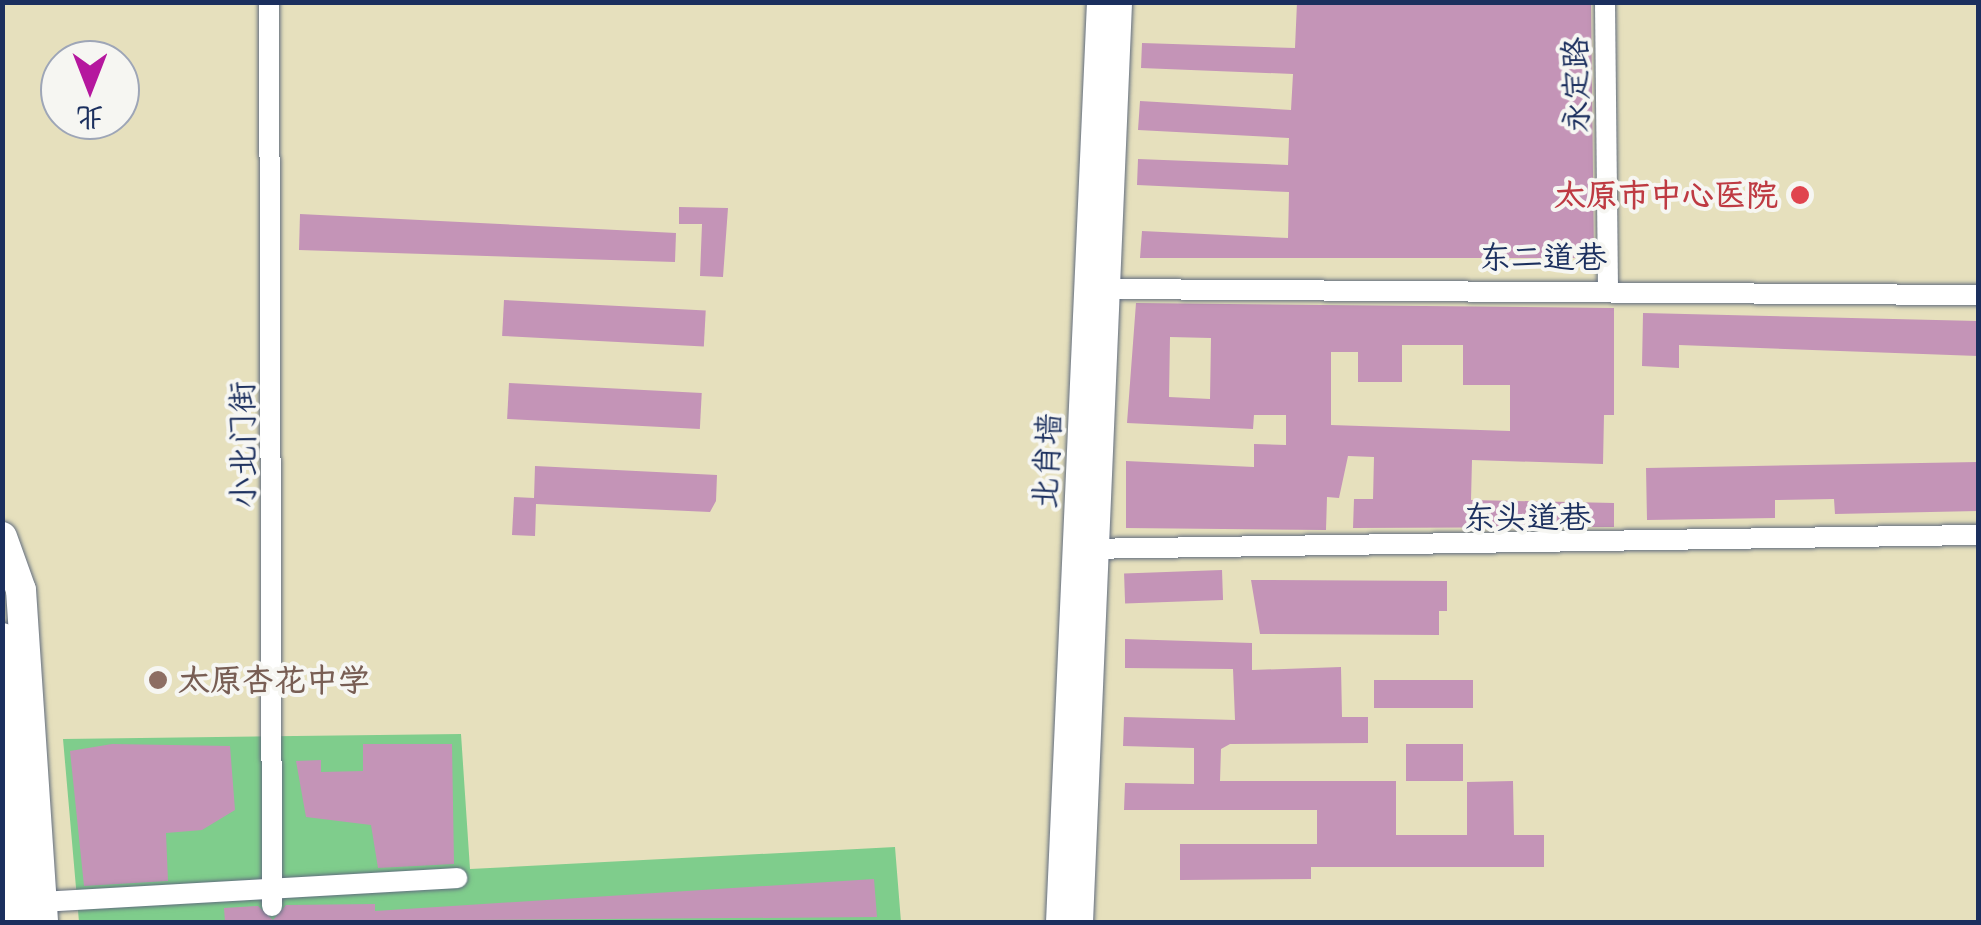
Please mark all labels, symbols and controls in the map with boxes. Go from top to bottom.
street label: 永定路 [1556,37,1596,133]
north arrow [40,40,140,140]
text: 北 [76,101,104,135]
place label: 太原市中心医院 [1554,176,1778,214]
marker: 太原市中心医院 [1787,182,1813,208]
street label: 东二道巷 [1479,238,1607,276]
street label: 小北门街 [223,381,263,509]
street label: 北肖墙 [1025,412,1069,510]
street label: 东头道巷 [1463,498,1591,536]
place label: 太原杏花中学 [178,661,370,699]
marker: 太原杏花中学 [147,669,169,691]

